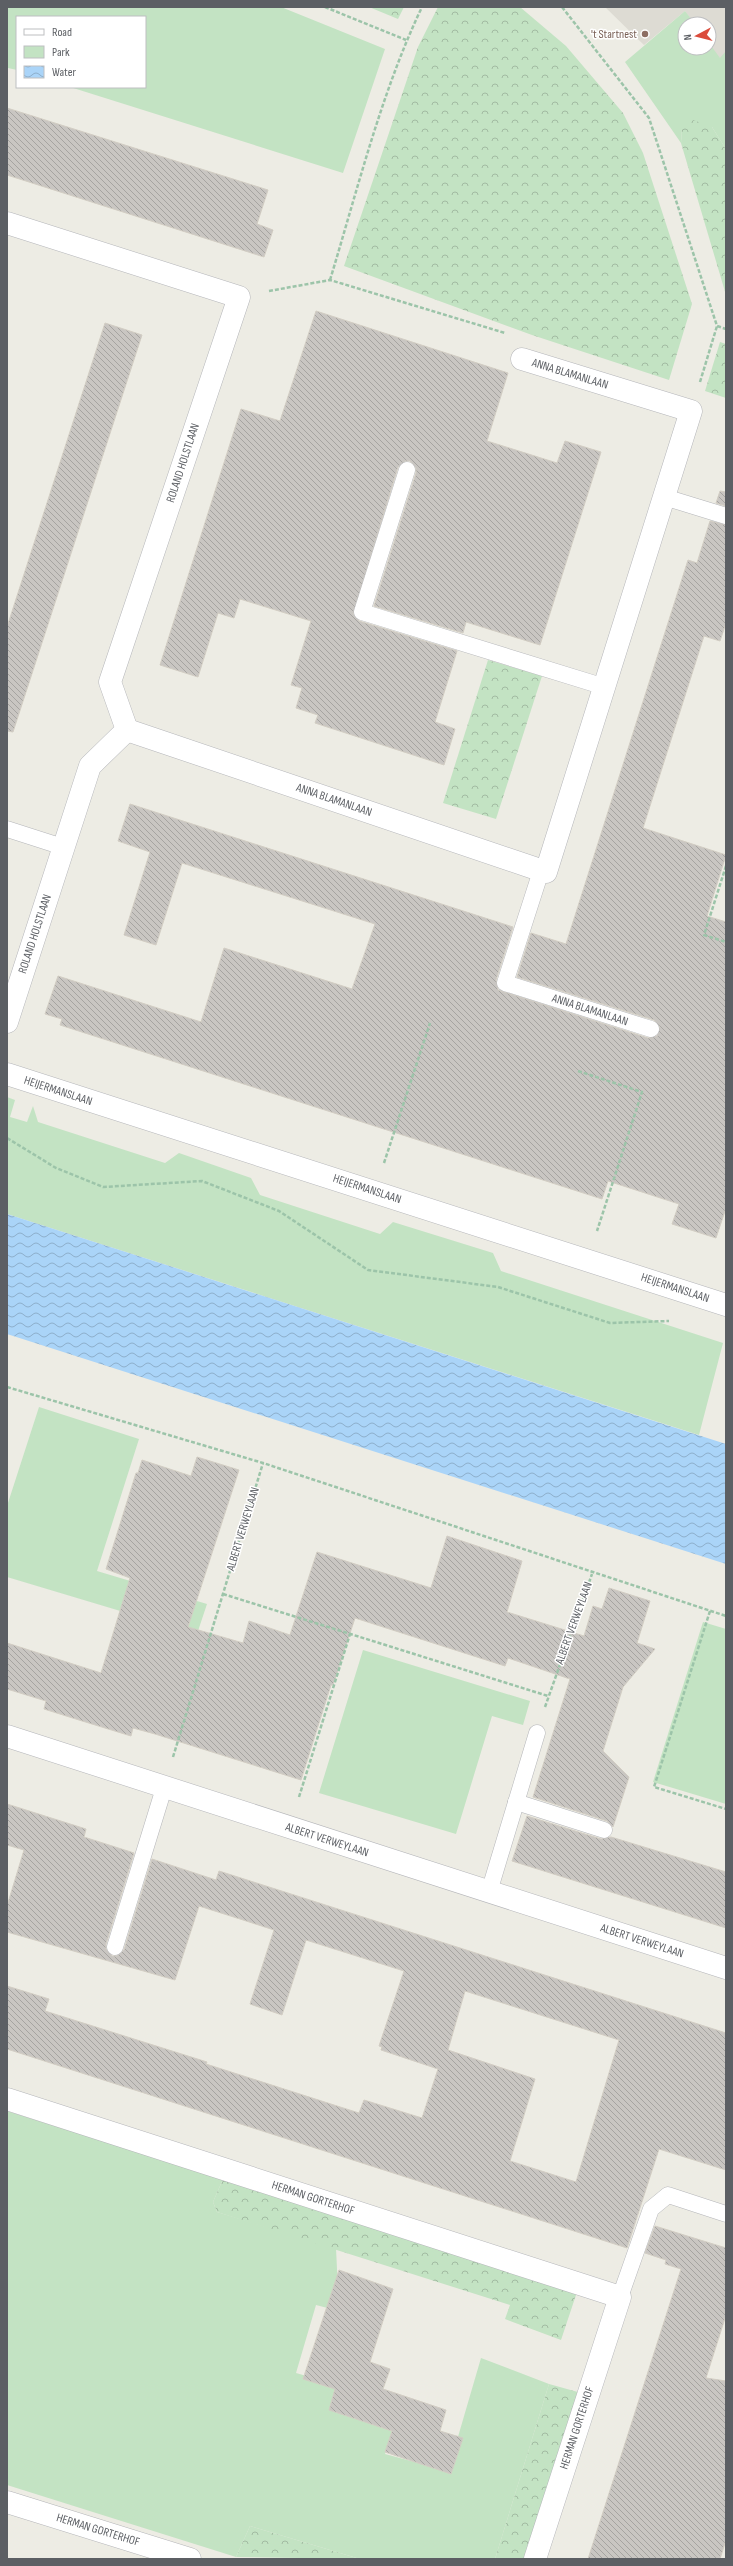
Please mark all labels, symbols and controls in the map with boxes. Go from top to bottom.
legend [16,16,146,88]
north arrow [677,16,717,56]
text: Road [52,25,72,40]
place label: 't Startnest [591,27,637,42]
marker: 't Startnest [640,29,650,39]
text: N [681,33,694,41]
text: Park [52,45,70,60]
text: Water [52,65,76,80]
street label: ANNA BLAMANLAAN [529,355,610,393]
street label: ROLAND HOLSTLAAN [163,421,203,505]
street label: ANNA BLAMANLAAN [293,780,374,820]
street label: ROLAND HOLSTLAAN [15,892,55,976]
street label: ANNA BLAMANLAAN [549,990,630,1029]
street label: HEIJERMANSLAAN [22,1073,94,1109]
street label: HEIJERMANSLAAN [331,1171,403,1207]
street label: HEIJERMANSLAAN [639,1270,711,1306]
street label: ALBERT VERWEYLAAN [223,1485,263,1574]
street label: ALBERT VERWEYLAAN [552,1580,596,1667]
street label: ALBERT VERWEYLAAN [282,1819,371,1861]
street label: ALBERT VERWEYLAAN [597,1920,686,1962]
street label: HERMAN GORTERHOF [270,2178,357,2219]
street label: HERMAN GORTERHOF [557,2384,598,2471]
street label: HERMAN GORTERHOF [55,2510,142,2550]

